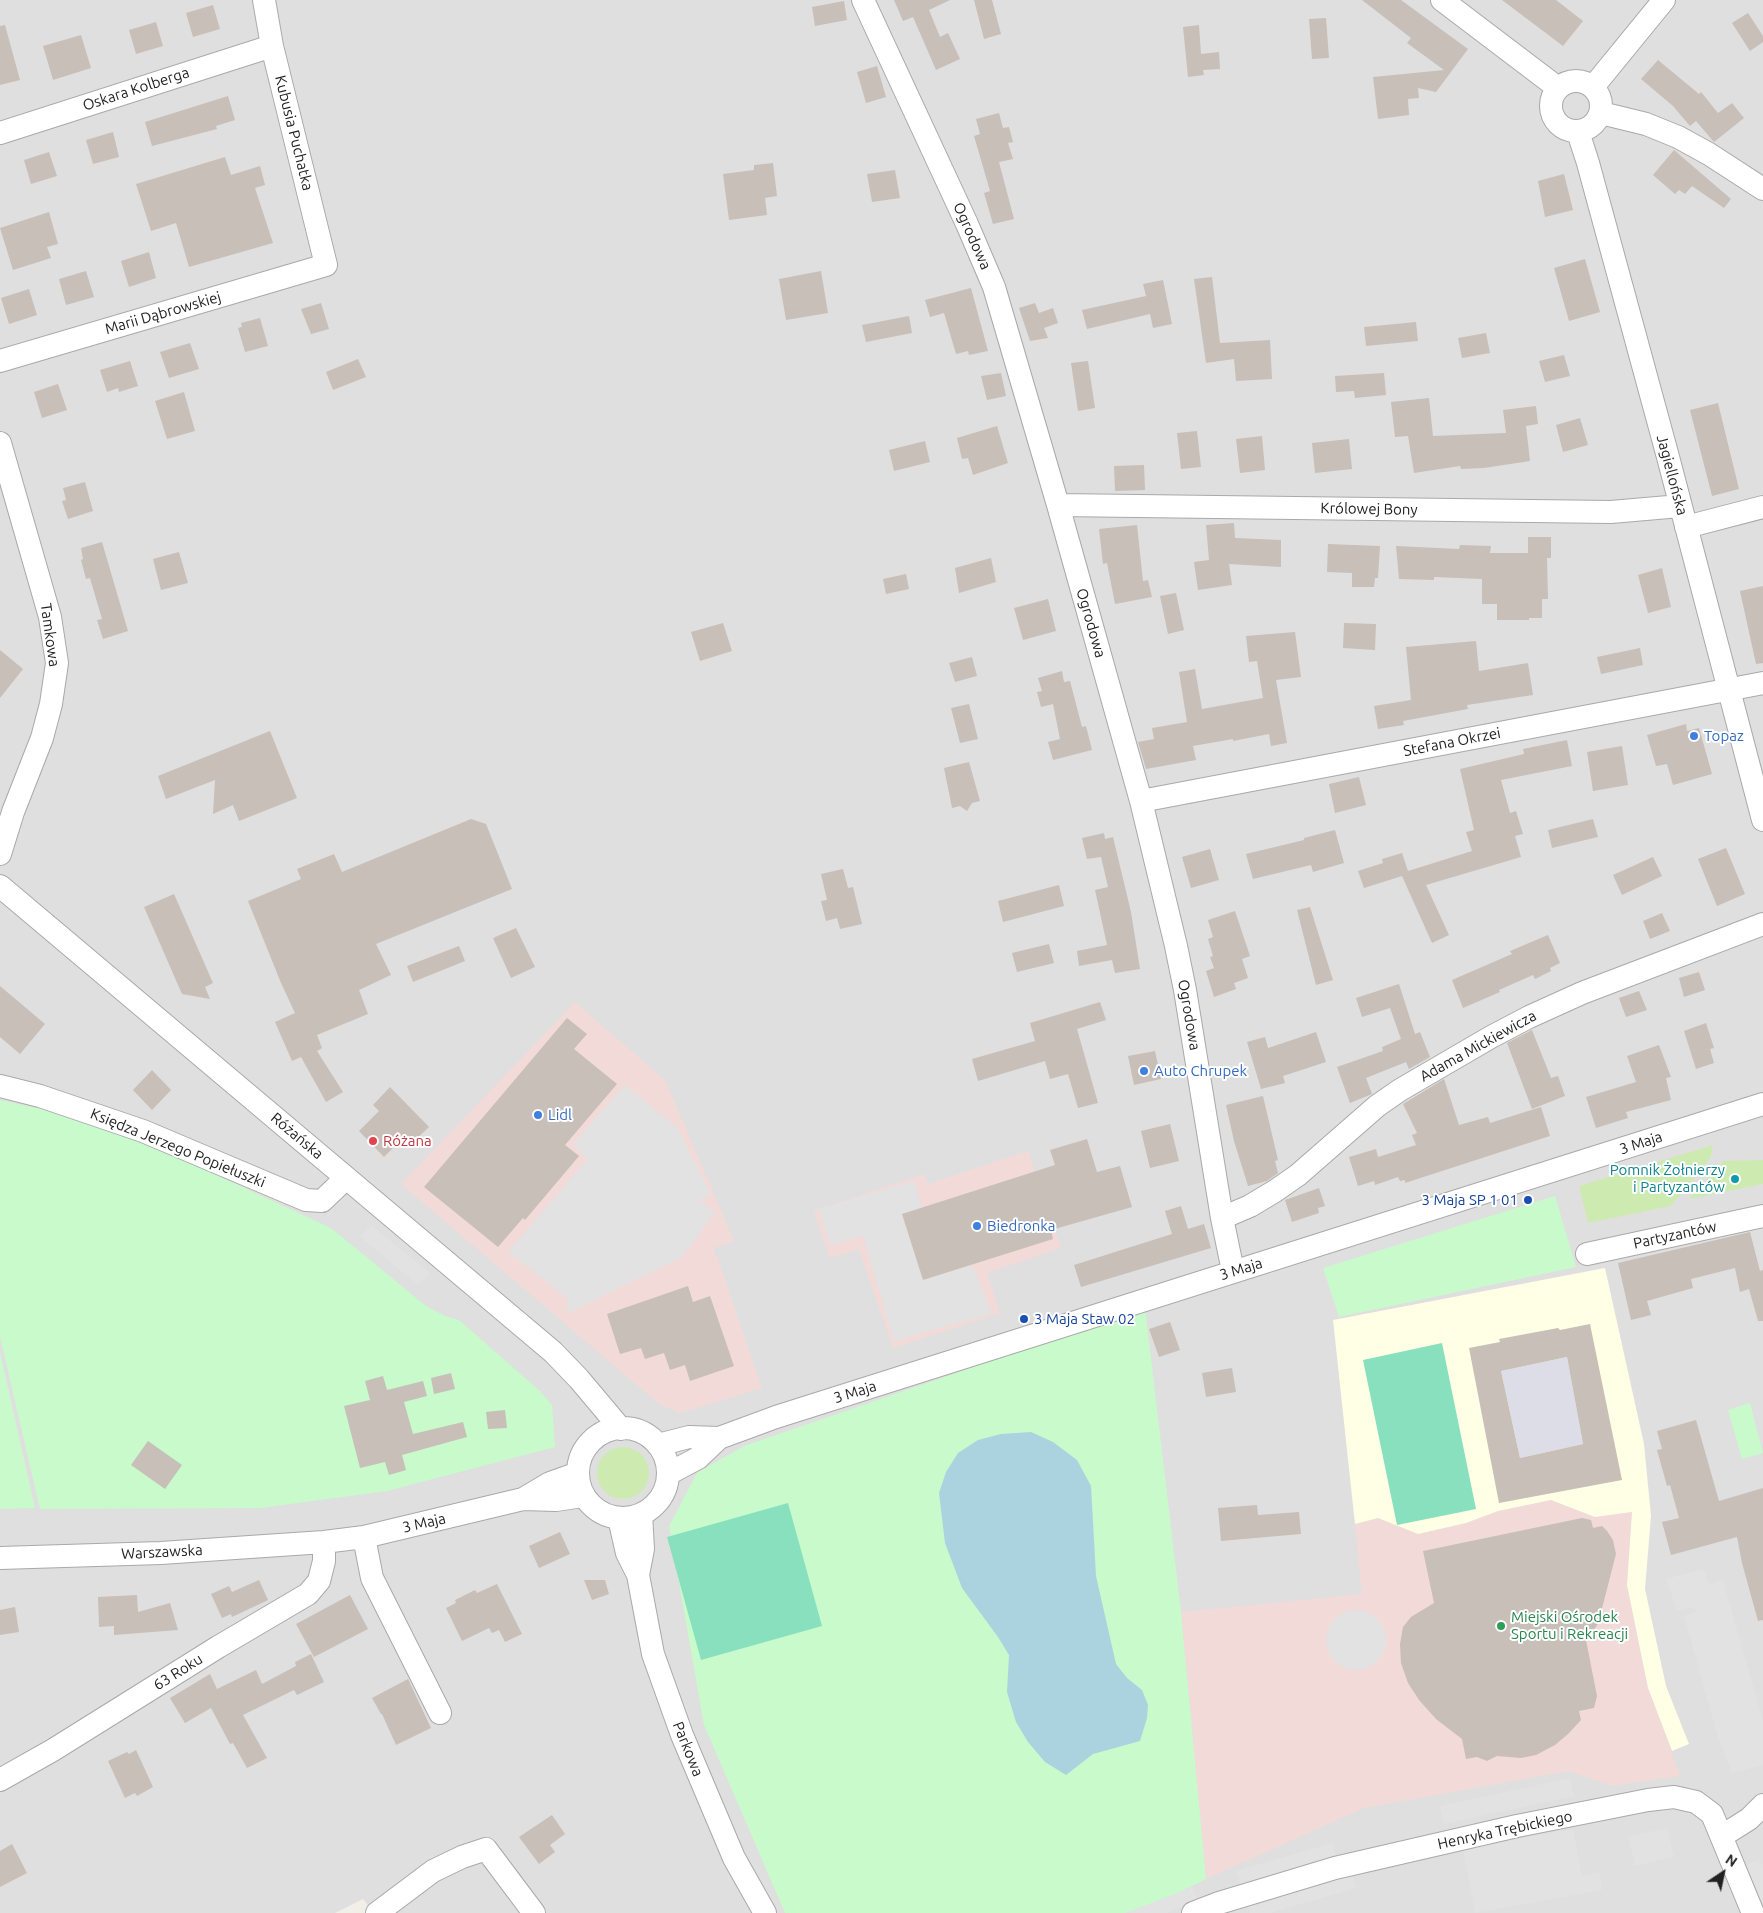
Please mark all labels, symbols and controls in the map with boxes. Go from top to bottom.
street label: Oskara Kolberga [80,63,192,115]
street label: Kubusia Puchatka [271,73,317,193]
street label: Ogrodowa [949,200,995,272]
street label: Marii Dąbrowskiej [103,288,223,338]
street label: Jagiellońska [1653,433,1691,517]
street label: Królowej Bony [1320,499,1418,519]
street label: Ogrodowa [1072,586,1110,660]
street label: Tamkowa [37,602,63,668]
street label: Stefana Okrzei [1402,724,1502,760]
place label: Topaz [1704,727,1744,745]
marker: Topaz [1688,730,1700,742]
street label: Ogrodowa [1174,978,1204,1052]
street label: Adama Mickiewicza [1417,1007,1539,1085]
place label: Auto Chrupek [1154,1062,1247,1080]
marker: Auto Chrupek [1138,1065,1150,1077]
street label: Księdza Jerzego Popiełuszki [88,1105,268,1191]
place label: Lidl [548,1106,572,1124]
street label: Różańska [267,1109,327,1163]
marker: Lidl [532,1109,544,1121]
street label: 3 Maja [1617,1128,1665,1158]
place label: Różana [383,1132,432,1150]
marker: Różana [367,1135,379,1147]
place label: Pomnik Żołnierzy i Partyzantów [1610,1161,1725,1196]
marker: Pomnik Żołnierzy i Partyzantów [1729,1173,1741,1185]
place label: 3 Maja SP 1 01 [1421,1191,1518,1209]
marker: 3 Maja SP 1 01 [1522,1194,1534,1206]
place label: Biedronka [987,1217,1056,1235]
street label: Partyzantów [1632,1217,1718,1253]
marker: Biedronka [971,1220,983,1232]
street label: 3 Maja [1217,1254,1265,1284]
place label: 3 Maja Staw 02 [1034,1310,1135,1328]
marker: 3 Maja Staw 02 [1018,1313,1030,1325]
street label: 3 Maja [831,1377,879,1407]
street label: 3 Maja [401,1509,447,1537]
street label: Warszawska [121,1541,203,1563]
place label: Miejski Ośrodek Sportu i Rekreacji [1511,1608,1628,1643]
marker: Miejski Ośrodek Sportu i Rekreacji [1495,1620,1507,1632]
street label: 63 Roku [150,1650,206,1694]
street label: Parkowa [669,1719,707,1779]
street label: Henryka Trębickiego [1436,1807,1574,1853]
north arrow [1698,1848,1748,1898]
text: N [1723,1851,1740,1870]

